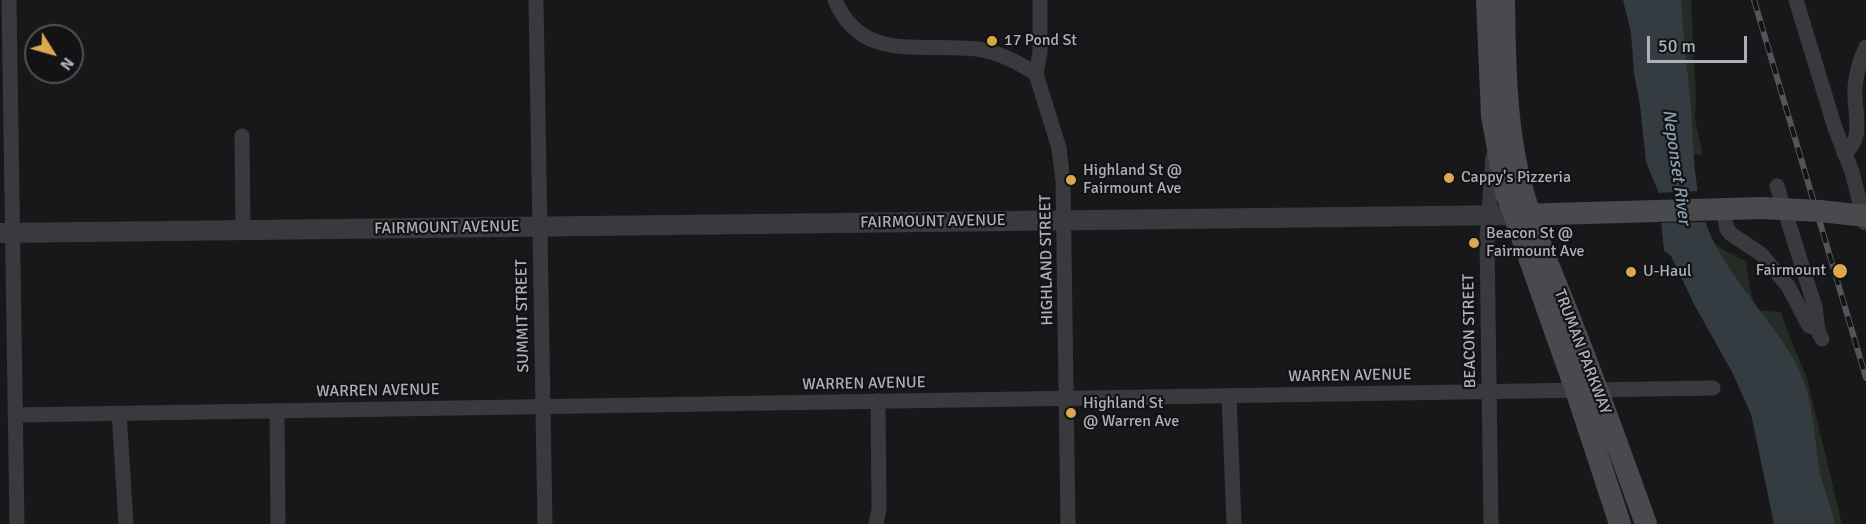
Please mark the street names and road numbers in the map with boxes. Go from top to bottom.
street label: HIGHLAND STREET [1036,194,1058,326]
street label: FAIRMOUNT AVENUE [860,211,1006,233]
street label: FAIRMOUNT AVENUE [374,217,520,239]
street label: SUMMIT STREET [512,259,534,373]
street label: BEACON STREET [1459,273,1481,389]
street label: TRUMAN PARKWAY [1549,287,1615,417]
street label: WARREN AVENUE [1288,365,1412,387]
street label: WARREN AVENUE [802,373,926,395]
street label: WARREN AVENUE [316,380,440,402]

